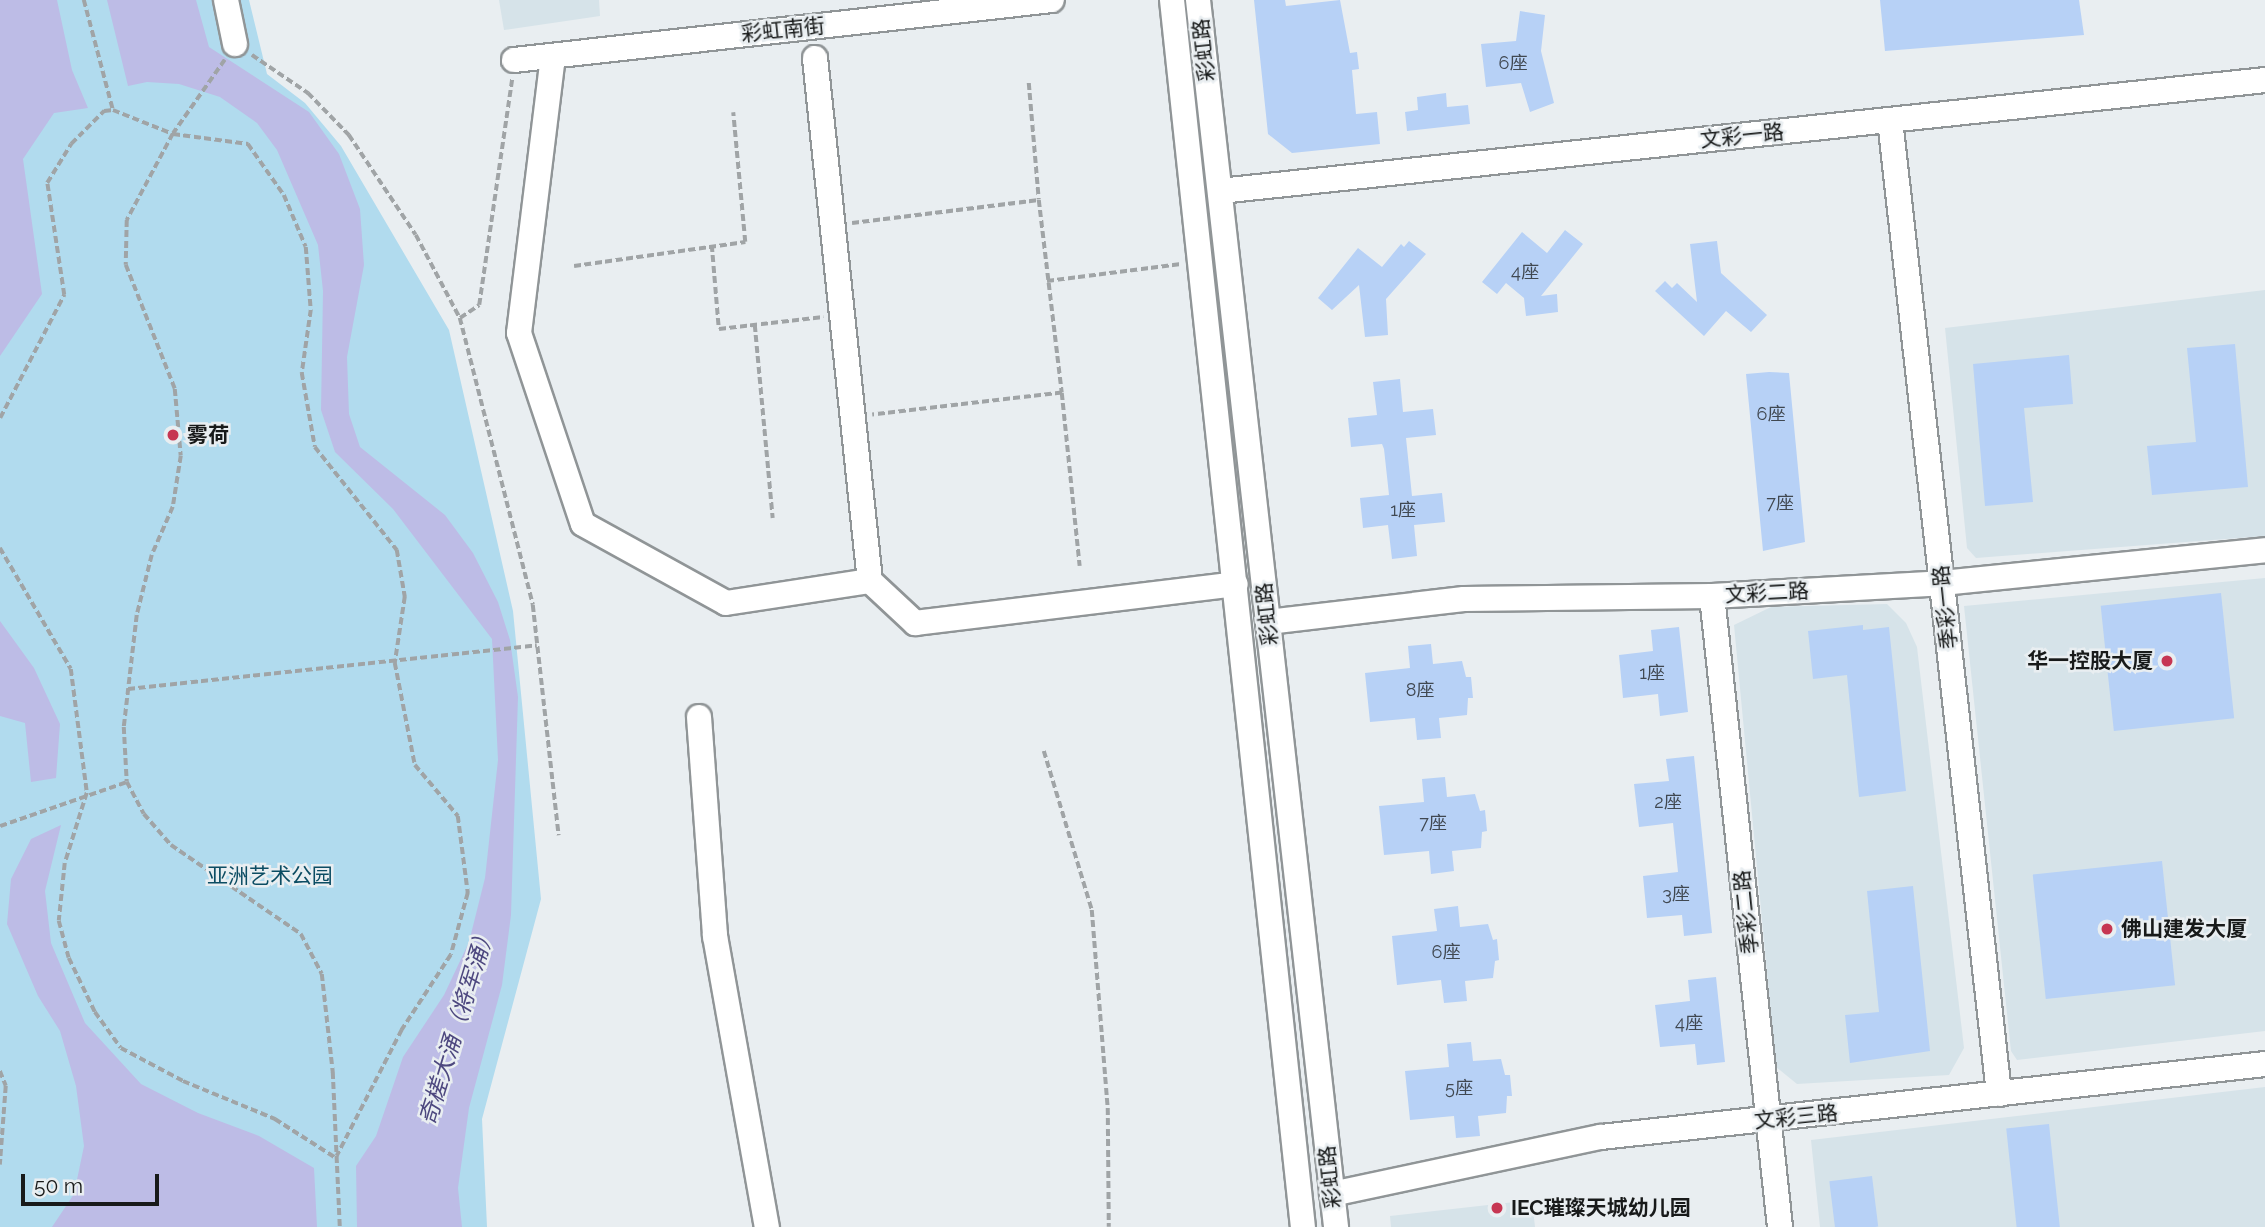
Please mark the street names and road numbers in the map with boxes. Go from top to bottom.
street label: 彩虹南街 [740,13,826,47]
street label: 彩虹路 [1188,17,1220,83]
street label: 文彩一路 [1699,119,1785,153]
street label: 季彩一路 [1928,564,1962,650]
street label: 文彩二路 [1724,578,1810,608]
street label: 彩虹路 [1251,581,1283,647]
street label: 季彩二路 [1729,869,1763,955]
street label: 文彩三路 [1753,1100,1839,1134]
street label: 彩虹路 [1314,1144,1346,1210]

